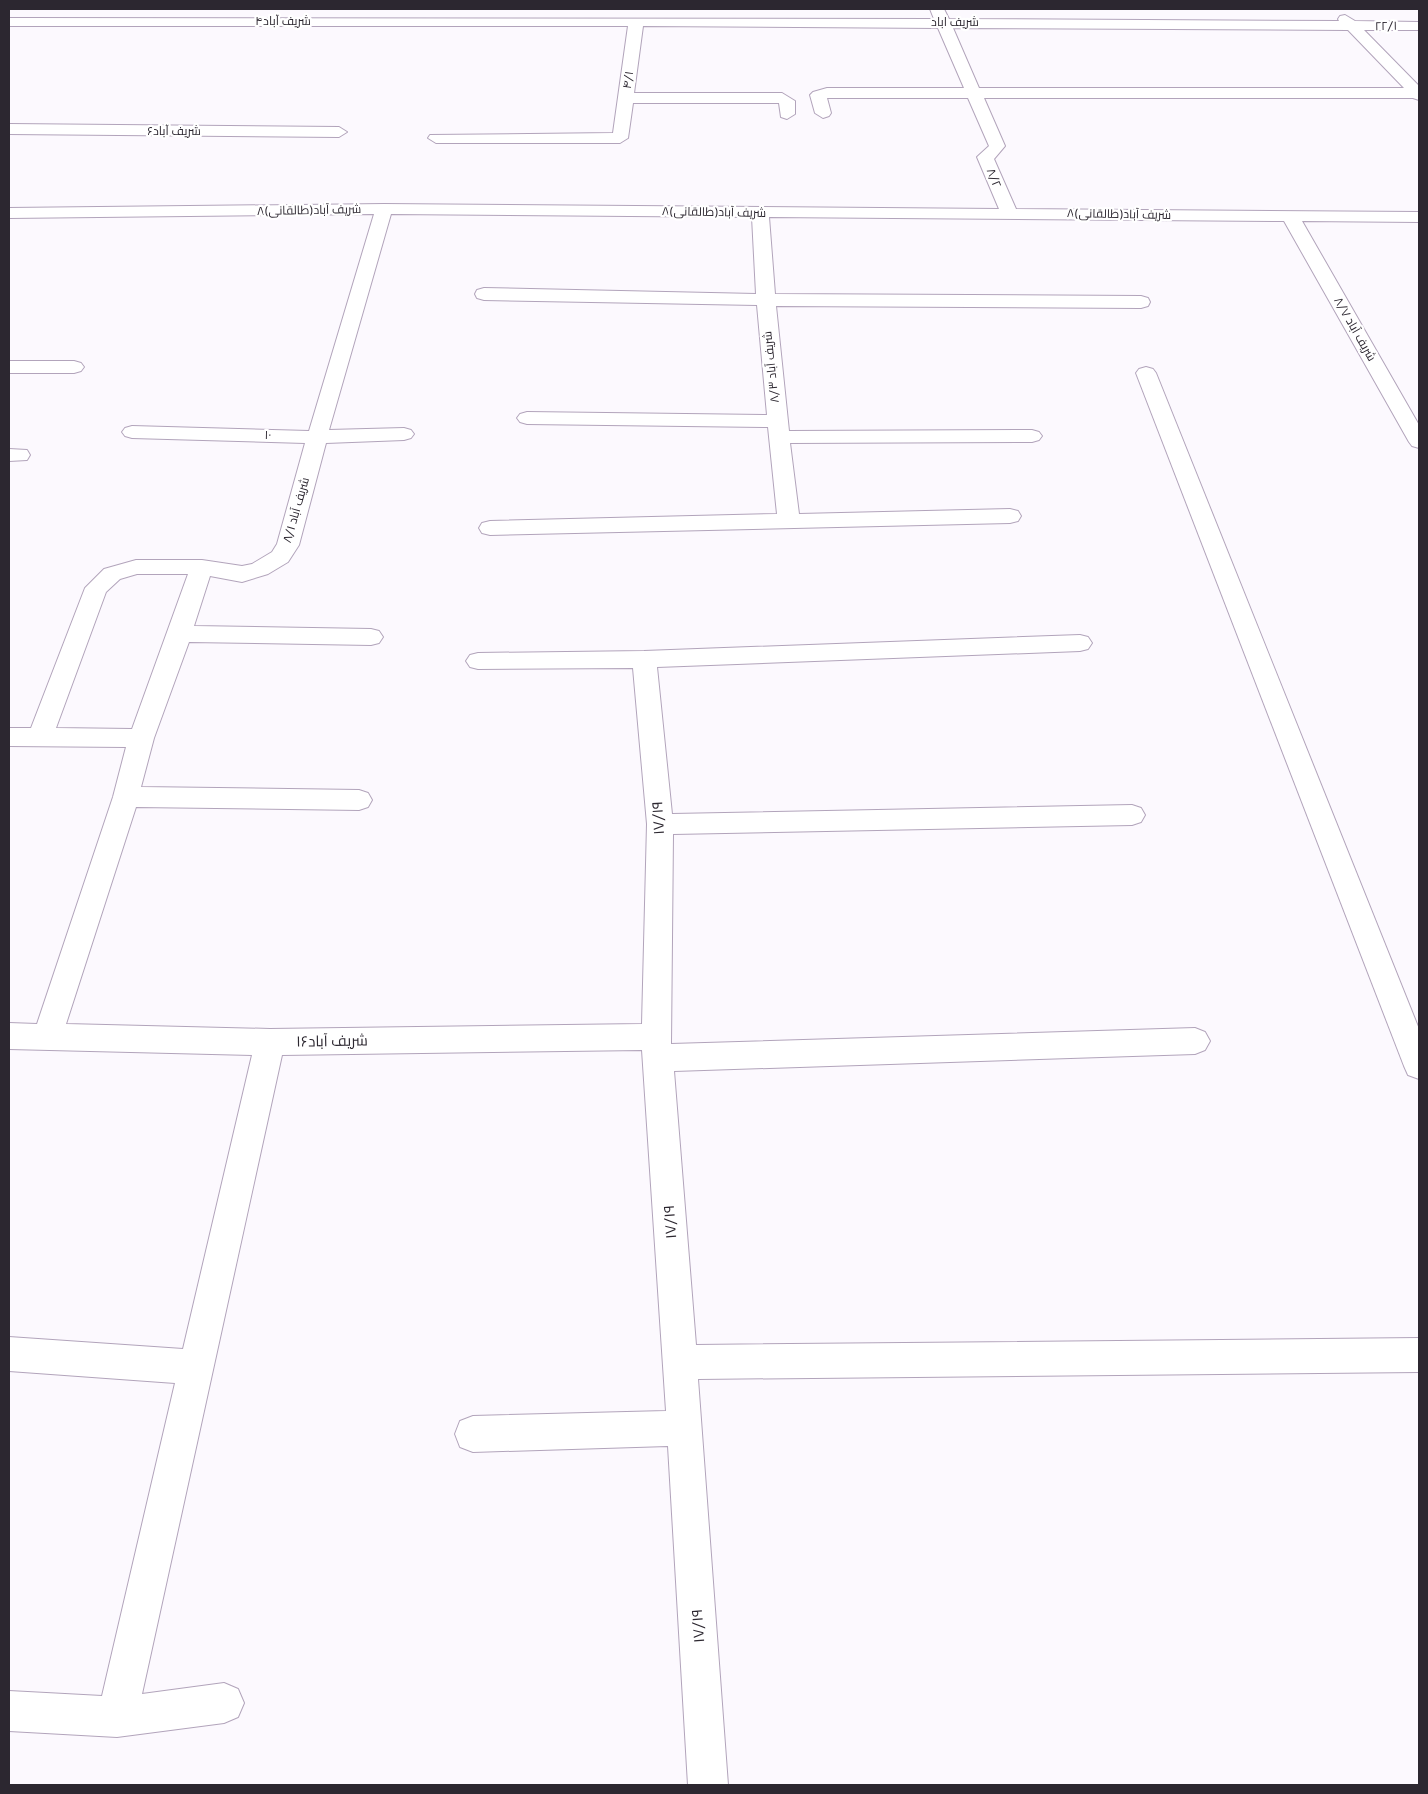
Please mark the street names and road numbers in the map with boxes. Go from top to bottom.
street label: ۴شریف آباد [255,14,311,30]
street label: شریف اباد [931,15,979,31]
street label: ۲۲/۱ [1375,19,1397,35]
street label: ۴/۱ [620,70,638,90]
street label: شریف آباد۶ [147,124,201,140]
street label: ۸/۲ [982,166,1004,191]
street label: ۸شریف آباد(طالقانی) [257,202,361,220]
street label: ۸شریف آباد(طالقانی) [662,204,766,222]
street label: ۸شریف آباد(طالقانی) [1067,206,1171,224]
street label: شریف آباد ۸/۷ [1329,295,1379,364]
street label: شریف آباد ۸/۳ [760,330,784,404]
street label: ۱۰ [264,428,271,444]
street label: شریف آباد ۸/۱ [280,476,314,545]
street label: ۱۷/۱۹ [649,801,670,835]
street label: شریف آباد۱۶ [296,1032,368,1053]
street label: ۱۷/۱۹ [661,1204,682,1239]
street label: ۱۷/۱۹ [689,1608,710,1643]

